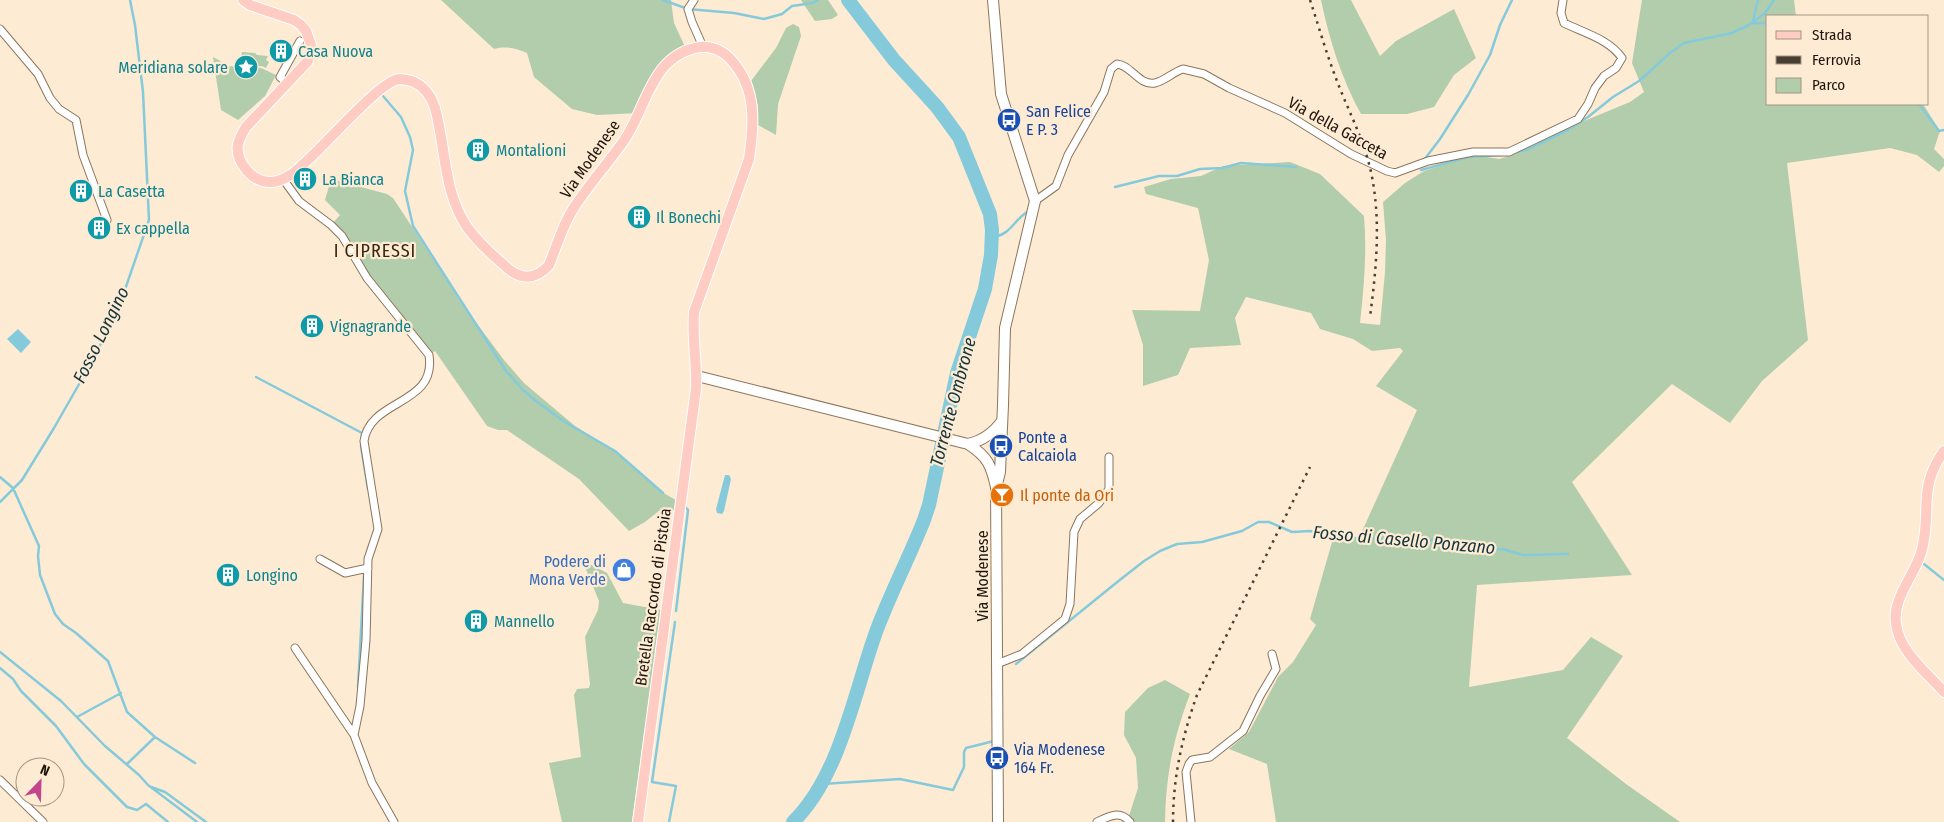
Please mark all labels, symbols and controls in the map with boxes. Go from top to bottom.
legend [1766,15,1929,105]
text: Strada [1812,26,1852,44]
building icon: Casa Nuova [268,38,294,64]
place label: Casa Nuova [298,42,373,61]
text: Ferrovia [1812,51,1861,69]
place icon: Meridiana solare [233,54,259,80]
place label: Meridiana solare [118,58,228,77]
text: Parco [1812,76,1845,94]
street label: Via della Gacceta [1285,93,1391,163]
place label: San Felice E P. 3 [1026,102,1091,139]
bus stop icon: San Felice E P. 3 [996,107,1022,133]
street label: Via Modenese [556,116,624,202]
building icon: Montalioni [465,137,491,163]
place label: Montalioni [496,141,566,160]
building icon: La Bianca [292,166,318,192]
place label: La Bianca [322,170,384,189]
building icon: La Casetta [68,178,94,204]
place label: La Casetta [98,182,165,201]
building icon: Il Bonechi [626,204,652,230]
place label: Il Bonechi [656,208,721,227]
building icon: Ex cappella [86,215,112,241]
place label: Ex cappella [116,219,190,238]
district label: I CIPRESSI [334,240,416,262]
water label: Fosso Longino [68,283,134,387]
building icon: Vignagrande [299,313,325,339]
place label: Vignagrande [330,317,411,336]
water label: Torrente Ombrone [925,335,981,469]
place label: Ponte a Calcaiola [1018,428,1077,465]
bus stop icon: Ponte a Calcaiola [988,433,1014,459]
bar icon: Il ponte da Ori [989,482,1015,508]
place label: Il ponte da Ori [1020,486,1114,505]
street label: Bretella Raccordo di Pistoia [631,507,675,687]
water label: Fosso di Casello Ponzano [1312,521,1496,559]
street label: Via Modenese [973,530,992,622]
place label: Podere di Mona Verde [529,552,606,589]
shop icon: Podere di Mona Verde [611,557,637,583]
building icon: Longino [215,562,241,588]
place label: Longino [246,566,298,585]
building icon: Mannello [463,608,489,634]
place label: Mannello [494,612,555,631]
place label: Via Modenese 164 Fr. [1014,740,1105,777]
bus stop icon: Via Modenese 164 Fr. [984,745,1010,771]
north arrow [15,757,65,807]
text: N [38,761,52,780]

